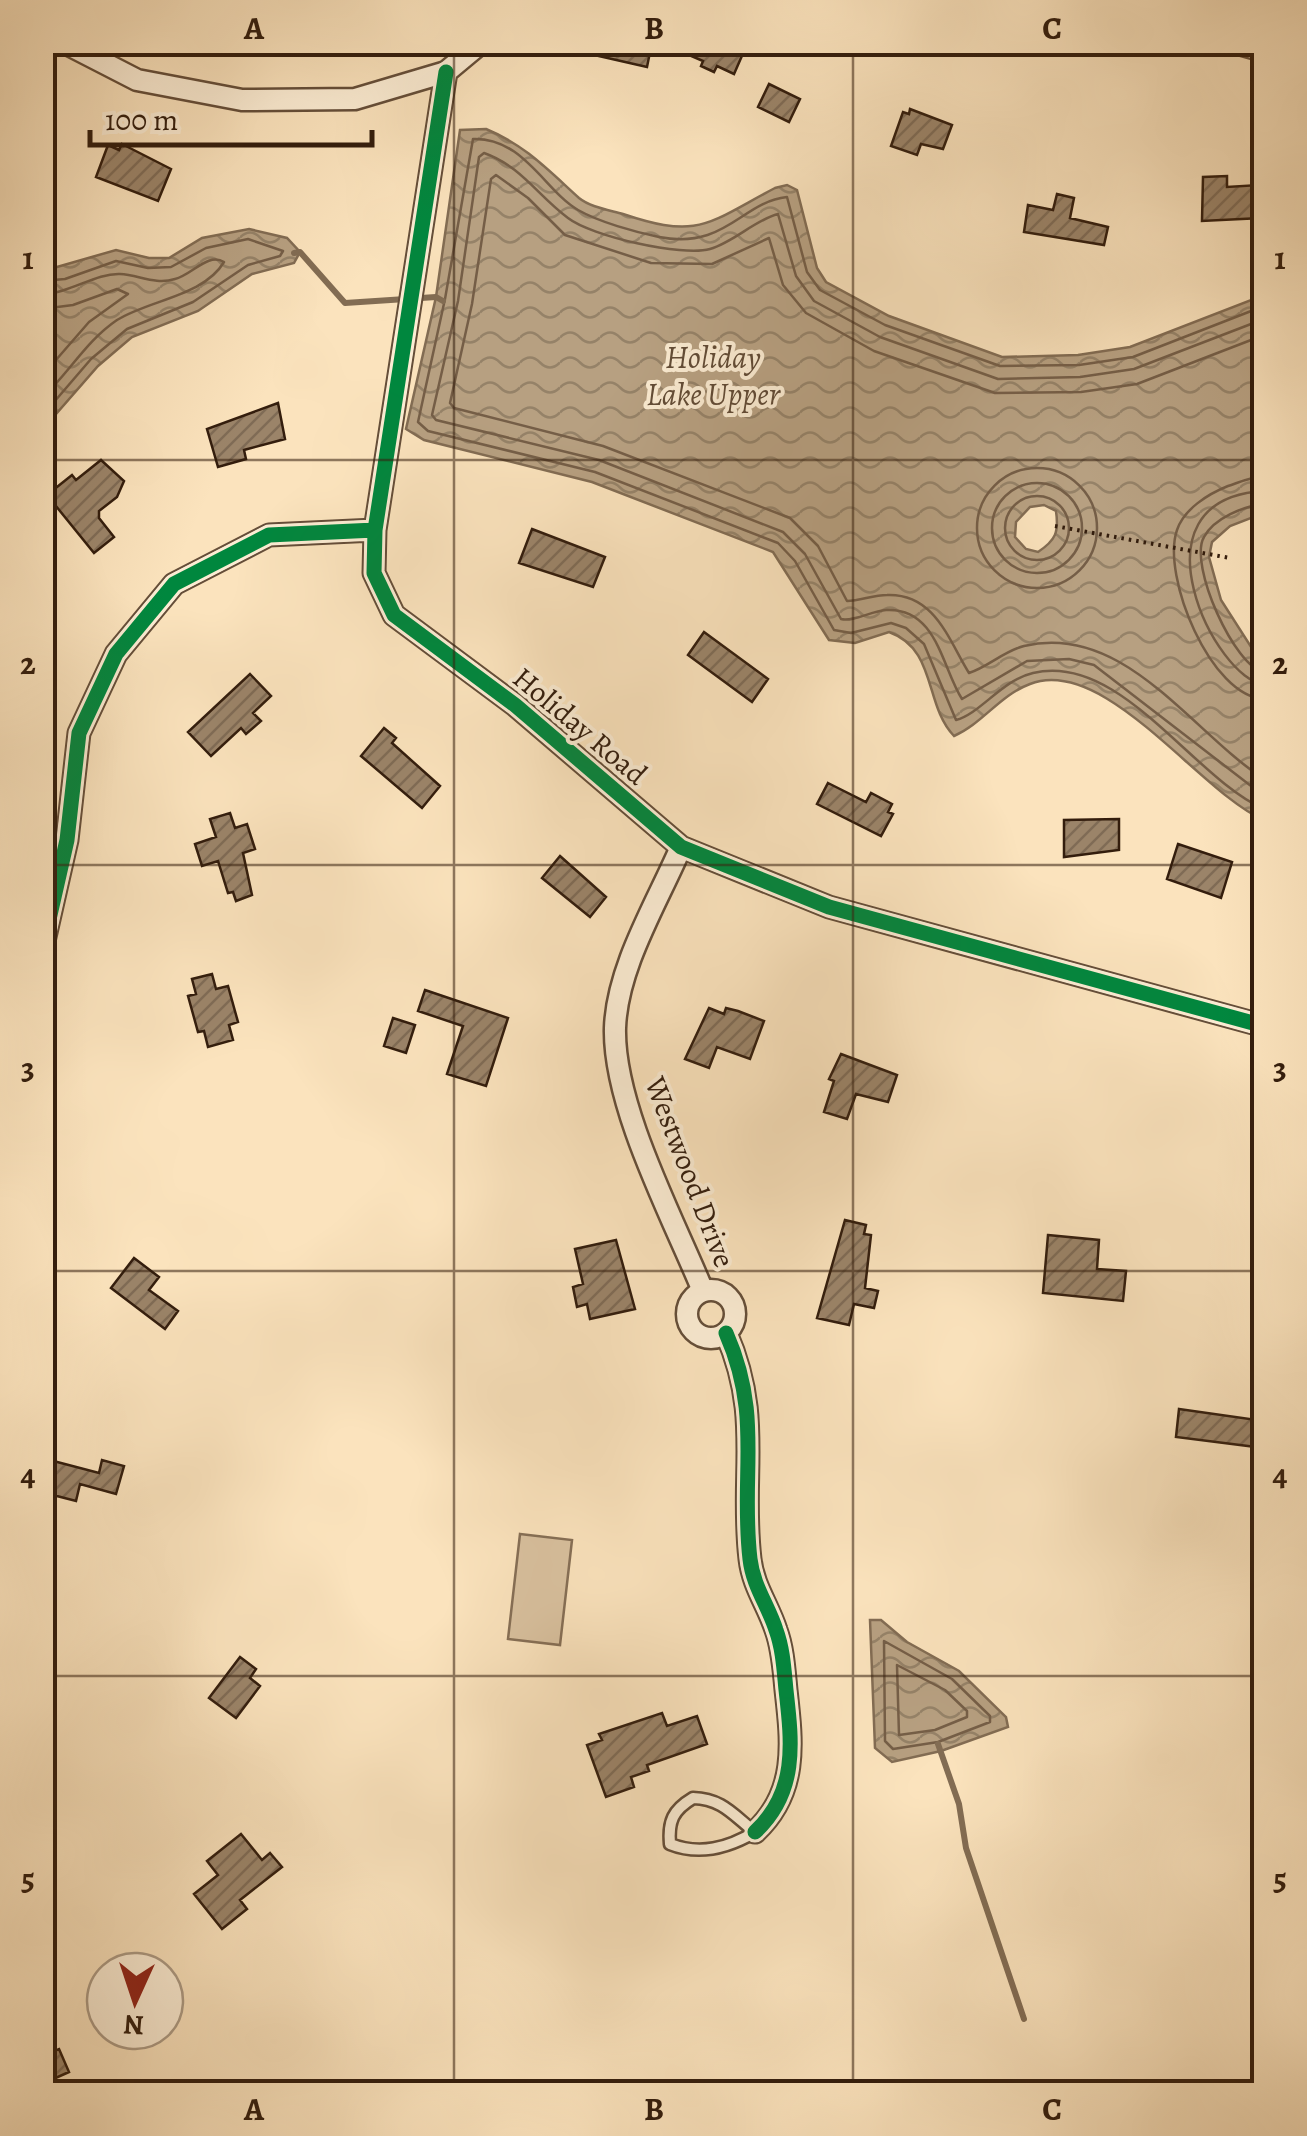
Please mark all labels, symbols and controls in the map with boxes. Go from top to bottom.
text: A [243,6,265,50]
text: B [644,6,664,50]
text: C [1042,6,1062,50]
scale bar [90,85,372,147]
text: 100 m [105,100,178,140]
text: 1 [22,236,34,280]
text: 1 [1274,236,1286,280]
water label: Holiday Lake Upper [646,335,781,416]
text: 2 [20,641,36,685]
text: 2 [1272,641,1288,685]
street label: Holiday Road [504,658,656,795]
text: 3 [21,1046,35,1090]
text: 3 [1273,1046,1287,1090]
street label: Westwood Drive [635,1070,745,1273]
text: 4 [20,1452,36,1496]
text: 4 [1272,1452,1288,1496]
text: 5 [21,1857,35,1901]
text: 5 [1273,1857,1287,1901]
north arrow [85,1951,185,2051]
text: N [123,2005,145,2044]
text: A [243,2087,265,2131]
text: B [644,2087,664,2131]
text: C [1042,2087,1062,2131]

